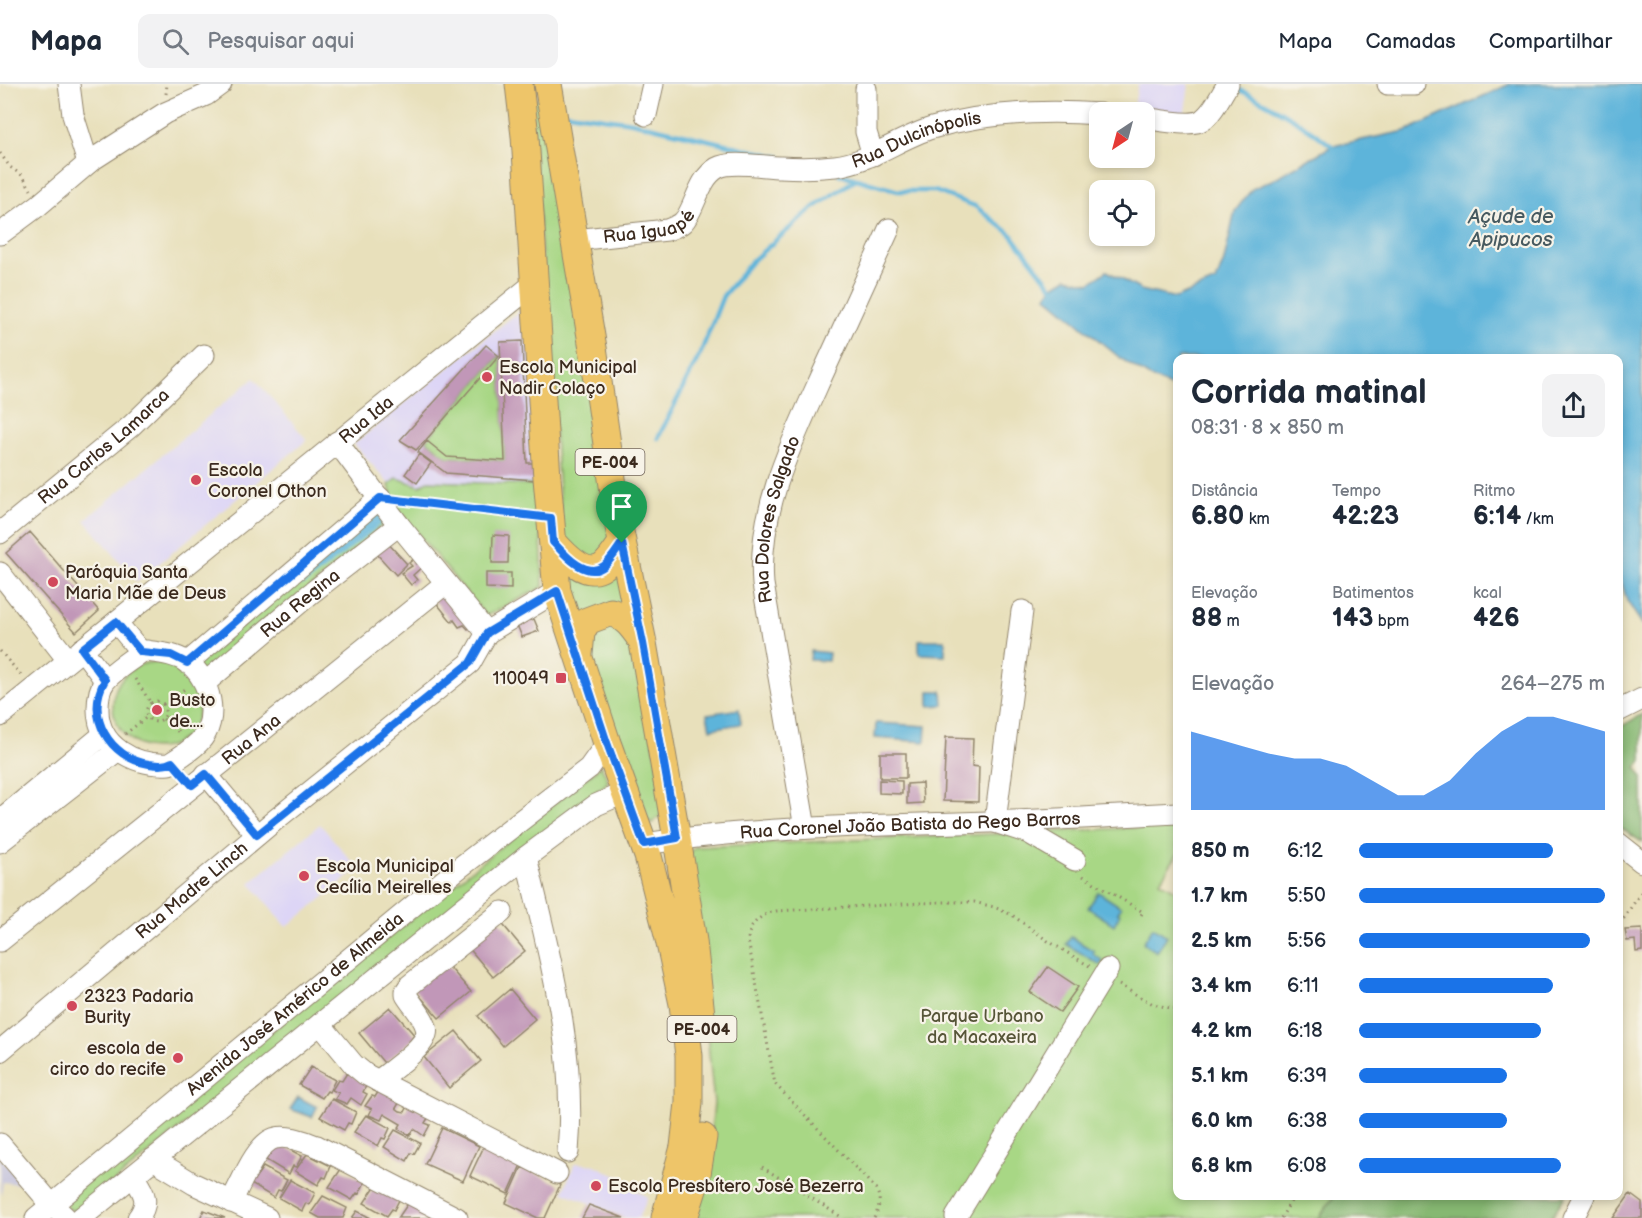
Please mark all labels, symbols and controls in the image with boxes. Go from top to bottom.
search box [138,14,558,68]
text: Mapa [30,25,102,58]
icon: search [159,25,192,58]
text: Pesquisar aqui [207,28,354,55]
text: Mapa [1278,29,1332,54]
text: Camadas [1365,29,1456,54]
text: Compartilhar [1489,29,1612,54]
north arrow [1089,102,1155,168]
map controls [1089,102,1155,246]
street label: Rua Dulcinópolis [849,107,983,173]
button: locate [1089,180,1155,246]
water label: Açude de Apipucos [1467,205,1554,252]
street label: Rua Iguapé [602,206,700,248]
place label: Escola Municipal Nadir Colaço [499,357,637,399]
marker: Escola Municipal Nadir Colaço [480,370,494,384]
text: Corrida matinal [1191,373,1427,413]
button: share [1542,374,1605,437]
street label: Rua Carlos Lamarca [34,385,174,509]
street label: Rua Ida [335,392,398,448]
text: 08:31 · 8 × 850 m [1191,416,1344,440]
street label: Rua Dolores Salgado [752,433,805,605]
road number: PE-004 [576,449,644,475]
place label: Escola Coronel Othon [208,460,327,502]
marker: Escola Coronel Othon [189,473,203,487]
pin [596,481,647,543]
text: Distância [1191,482,1258,501]
text: Tempo [1332,482,1381,501]
text: Ritmo [1473,482,1515,501]
icon: arrive [605,490,638,523]
text: 6.80 [1191,501,1244,532]
text: 42:23 [1332,501,1399,532]
text: 6:14 [1473,501,1521,532]
text: km [1244,510,1270,529]
text: /km [1521,510,1554,529]
place label: Paróquia Santa Maria Mãe de Deus [65,562,226,604]
street label: Rua Regina [256,565,344,642]
marker: Paróquia Santa Maria Mãe de Deus [46,575,60,589]
text: Elevação [1191,584,1258,603]
text: Batimentos [1332,584,1414,603]
text: kcal [1473,584,1502,603]
text: 88 [1191,603,1222,634]
text: 143 [1332,603,1373,634]
text: 426 [1473,603,1520,634]
text: m [1222,612,1240,631]
text: bpm [1373,612,1409,631]
place label: 110049 [493,668,549,689]
marker: 110049 [554,671,568,685]
text: Elevação [1191,672,1274,696]
text: 264–275 m [1501,672,1605,696]
place label: Busto de.... [169,690,215,732]
marker: Busto de.... [150,703,164,717]
street label: Rua Ana [218,710,285,770]
street label: Rua Coronel João Batista do Rego Barros [739,808,1081,844]
street label: Rua Madre Linch [131,838,252,944]
text: 850 m [1191,839,1249,863]
text: 6:12 [1287,839,1323,863]
place label: Escola Municipal Cecília Meirelles [316,856,454,898]
marker: Escola Municipal Cecília Meirelles [297,869,311,883]
text: 1.7 km [1191,884,1248,908]
text: 5:50 [1287,884,1326,908]
street label: Avenida José Américo de Almeida [182,908,408,1100]
text: 2.5 km [1191,929,1252,953]
text: 5:56 [1287,929,1326,953]
text: 3.4 km [1191,974,1252,998]
text: 6:11 [1287,974,1319,998]
place label: 2323 Padaria Burity [84,986,194,1028]
marker: 2323 Padaria Burity [65,999,79,1013]
park label: Parque Urbano da Macaxeira [920,1006,1044,1048]
road number: PE-004 [668,1016,736,1042]
text: 4.2 km [1191,1019,1252,1043]
text: 6:18 [1287,1019,1323,1043]
place label: escola de circo do recife [50,1038,166,1080]
marker: escola de circo do recife [171,1051,185,1065]
text: 5.1 km [1191,1064,1248,1088]
text: 6:39 [1287,1064,1327,1088]
text: 6.0 km [1191,1109,1253,1133]
text: 6:38 [1287,1109,1327,1133]
text: 6.8 km [1191,1154,1252,1178]
text: 6:08 [1287,1154,1327,1178]
place label: Escola Presbítero José Bezerra [608,1176,864,1197]
marker: Escola Presbítero José Bezerra [589,1179,603,1193]

